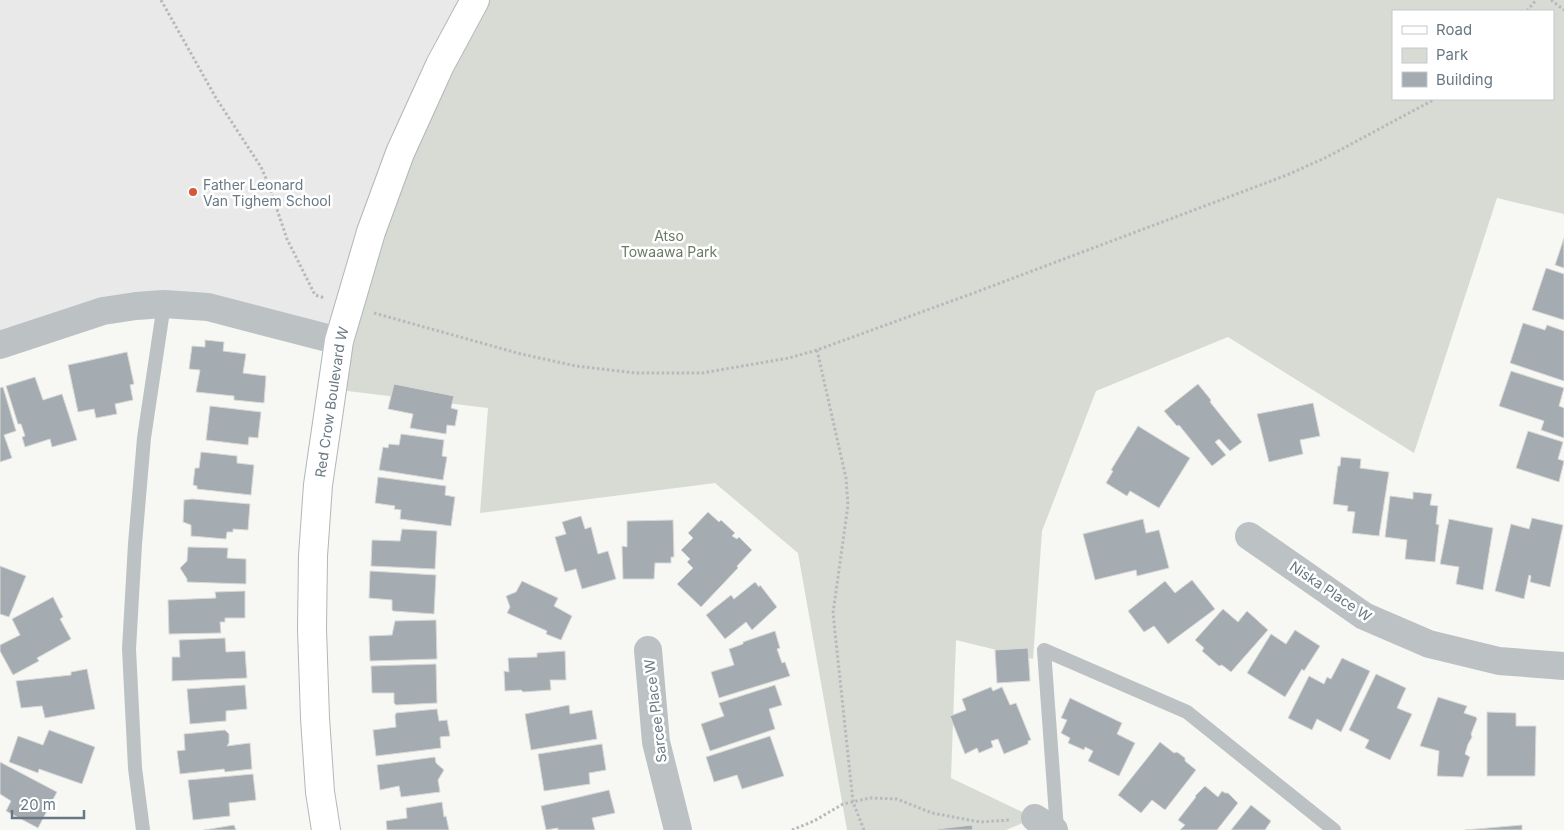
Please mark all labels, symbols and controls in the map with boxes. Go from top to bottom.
legend [1392,10,1554,100]
text: Road [1436,20,1472,39]
text: Park [1436,45,1469,64]
text: Building [1436,70,1493,89]
place label: Father Leonard Van Tighem School [203,176,331,209]
marker: Father Leonard Van Tighem School [187,186,199,198]
park label: Atso Towaawa Park [621,227,718,260]
street label: Red Crow Boulevard W [311,324,351,478]
street label: Niska Place W [1287,557,1375,625]
street label: Sarcee Place W [640,658,670,764]
scale bar [12,788,85,820]
text: 20 m [20,795,56,814]

